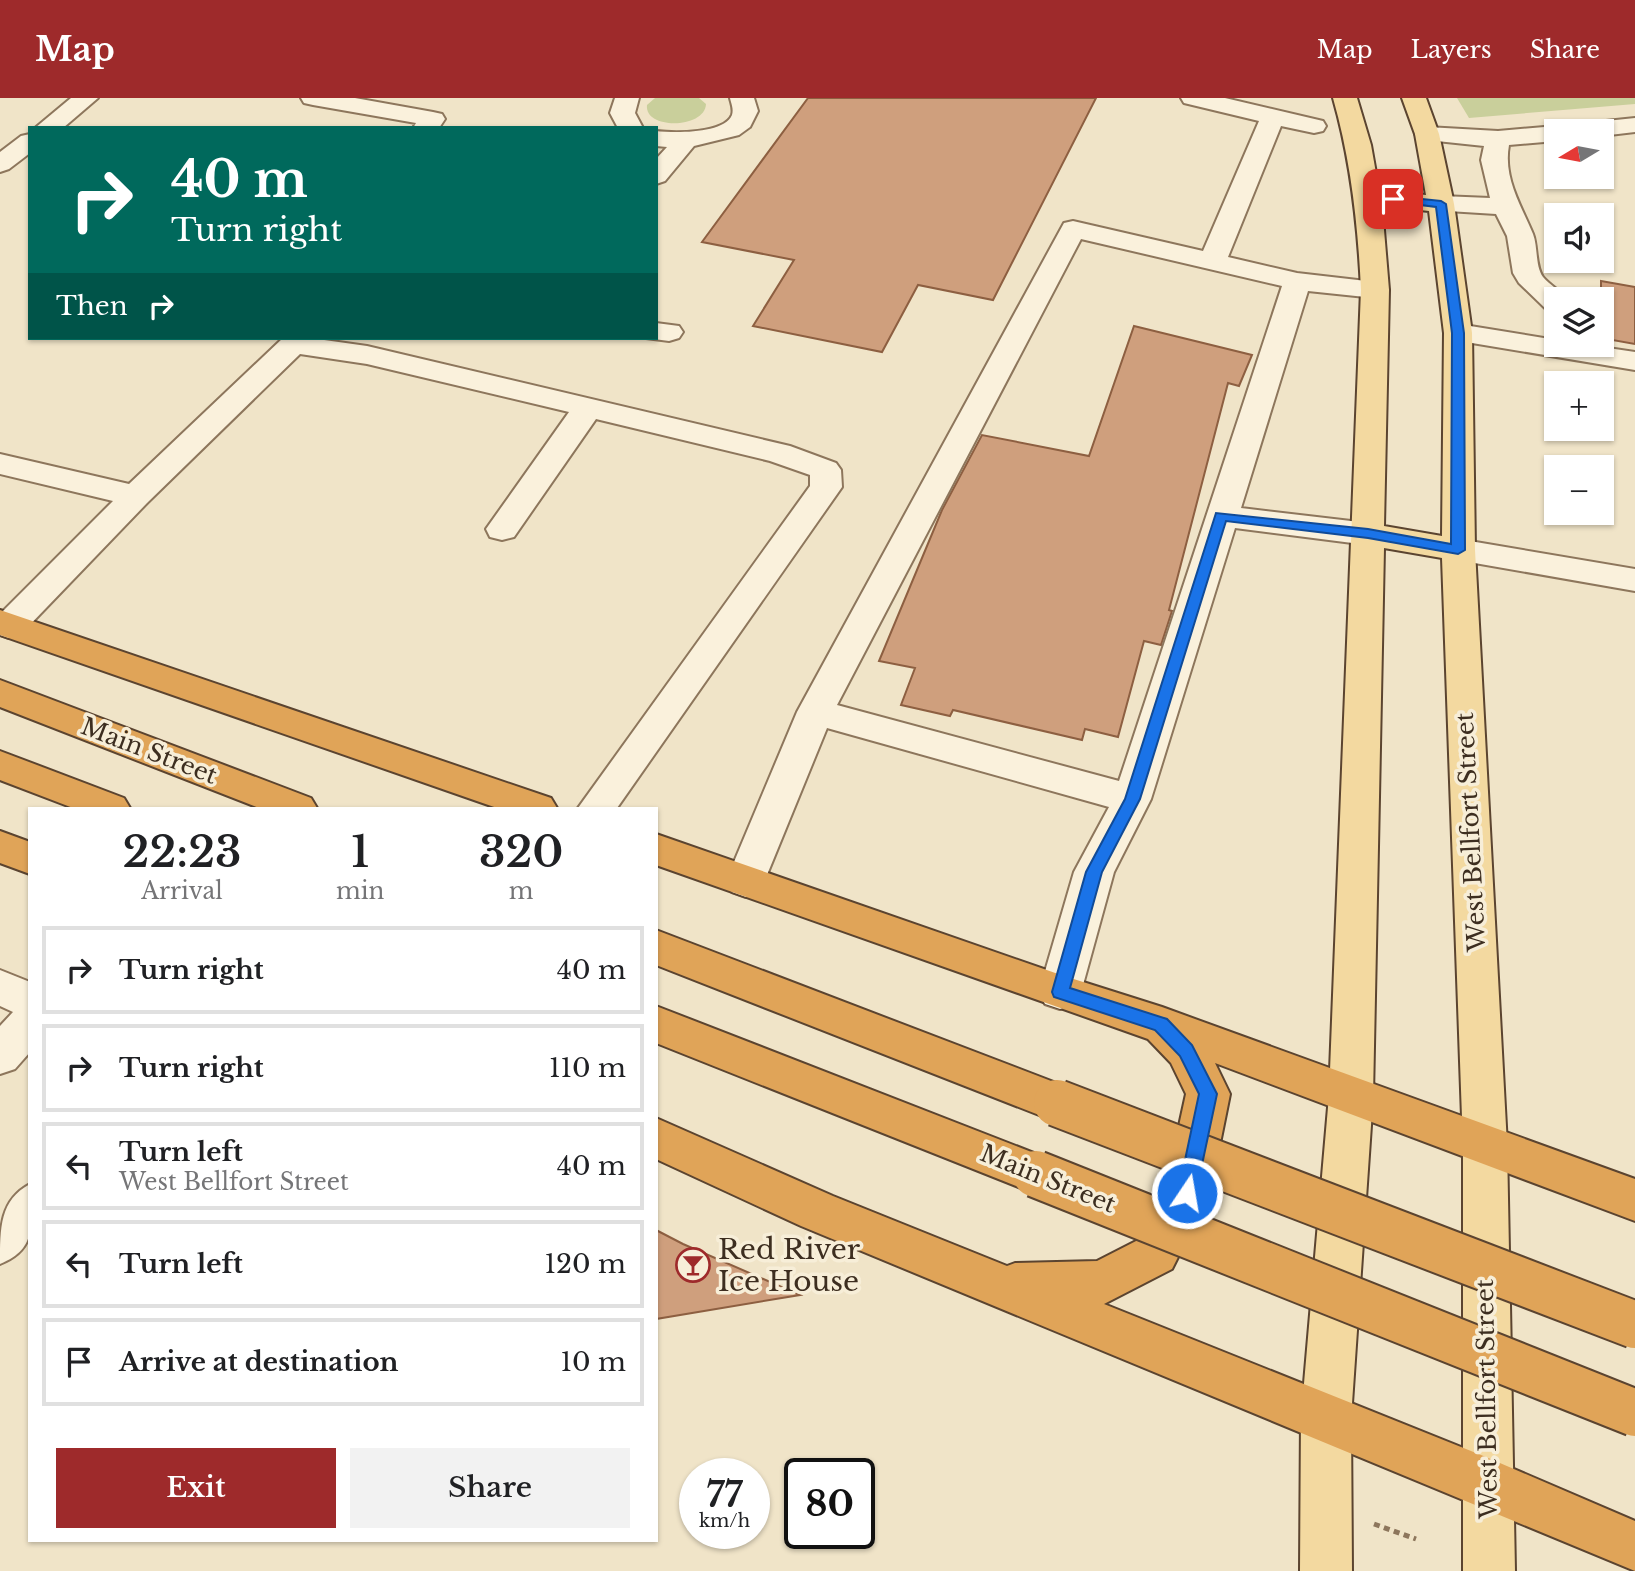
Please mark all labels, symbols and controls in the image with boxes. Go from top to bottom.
text: Map [35,29,115,70]
text: Map [1317,35,1373,64]
text: Layers [1411,35,1492,64]
text: Share [1530,35,1600,64]
north arrow [1544,119,1614,189]
map controls [1544,119,1614,525]
text: 40 m [171,149,308,210]
icon: right [56,154,147,245]
pin [1363,169,1423,229]
icon: arrive [1374,180,1412,218]
button: sound [1544,203,1614,273]
text: Turn right [171,210,342,250]
icon: right [142,287,180,325]
button: layers [1544,287,1614,357]
text: Then [56,290,128,322]
button: + [1544,371,1614,441]
button: − [1544,455,1614,525]
street label: Main Street [77,711,221,790]
street label: West Bellfort Street [1450,712,1491,953]
text: 22:23 [123,826,242,878]
text: 1 [351,826,369,878]
text: 320 [479,826,563,878]
text: Arrival [141,877,223,905]
text: min [336,877,384,905]
text: m [509,877,534,905]
icon: right [60,951,98,989]
text: Turn right [119,954,264,986]
text: 40 m [557,954,626,986]
icon: right [60,1049,98,1087]
text: Turn right [119,1052,264,1084]
text: 110 m [549,1052,626,1084]
text: Turn left [119,1136,243,1168]
street label: Main Street [976,1138,1120,1219]
icon: left [60,1147,98,1185]
text: 40 m [557,1150,626,1182]
position arrow [1150,1156,1224,1230]
text: West Bellfort Street [119,1168,349,1196]
place label: Red River Ice House [718,1232,861,1299]
icon: left [60,1245,98,1283]
bar icon: Red River Ice House [674,1246,712,1284]
text: Turn left [119,1248,243,1280]
text: 120 m [544,1248,626,1280]
street label: West Bellfort Street [1470,1279,1503,1520]
icon: arrive [60,1343,98,1381]
text: Arrive at destination [119,1346,399,1378]
text: 10 m [560,1346,626,1378]
button: Exit [56,1448,336,1528]
button: Share [350,1448,630,1528]
speed limit sign: 80 [784,1458,875,1549]
text: 77 [706,1473,743,1516]
text: km/h [699,1510,750,1532]

